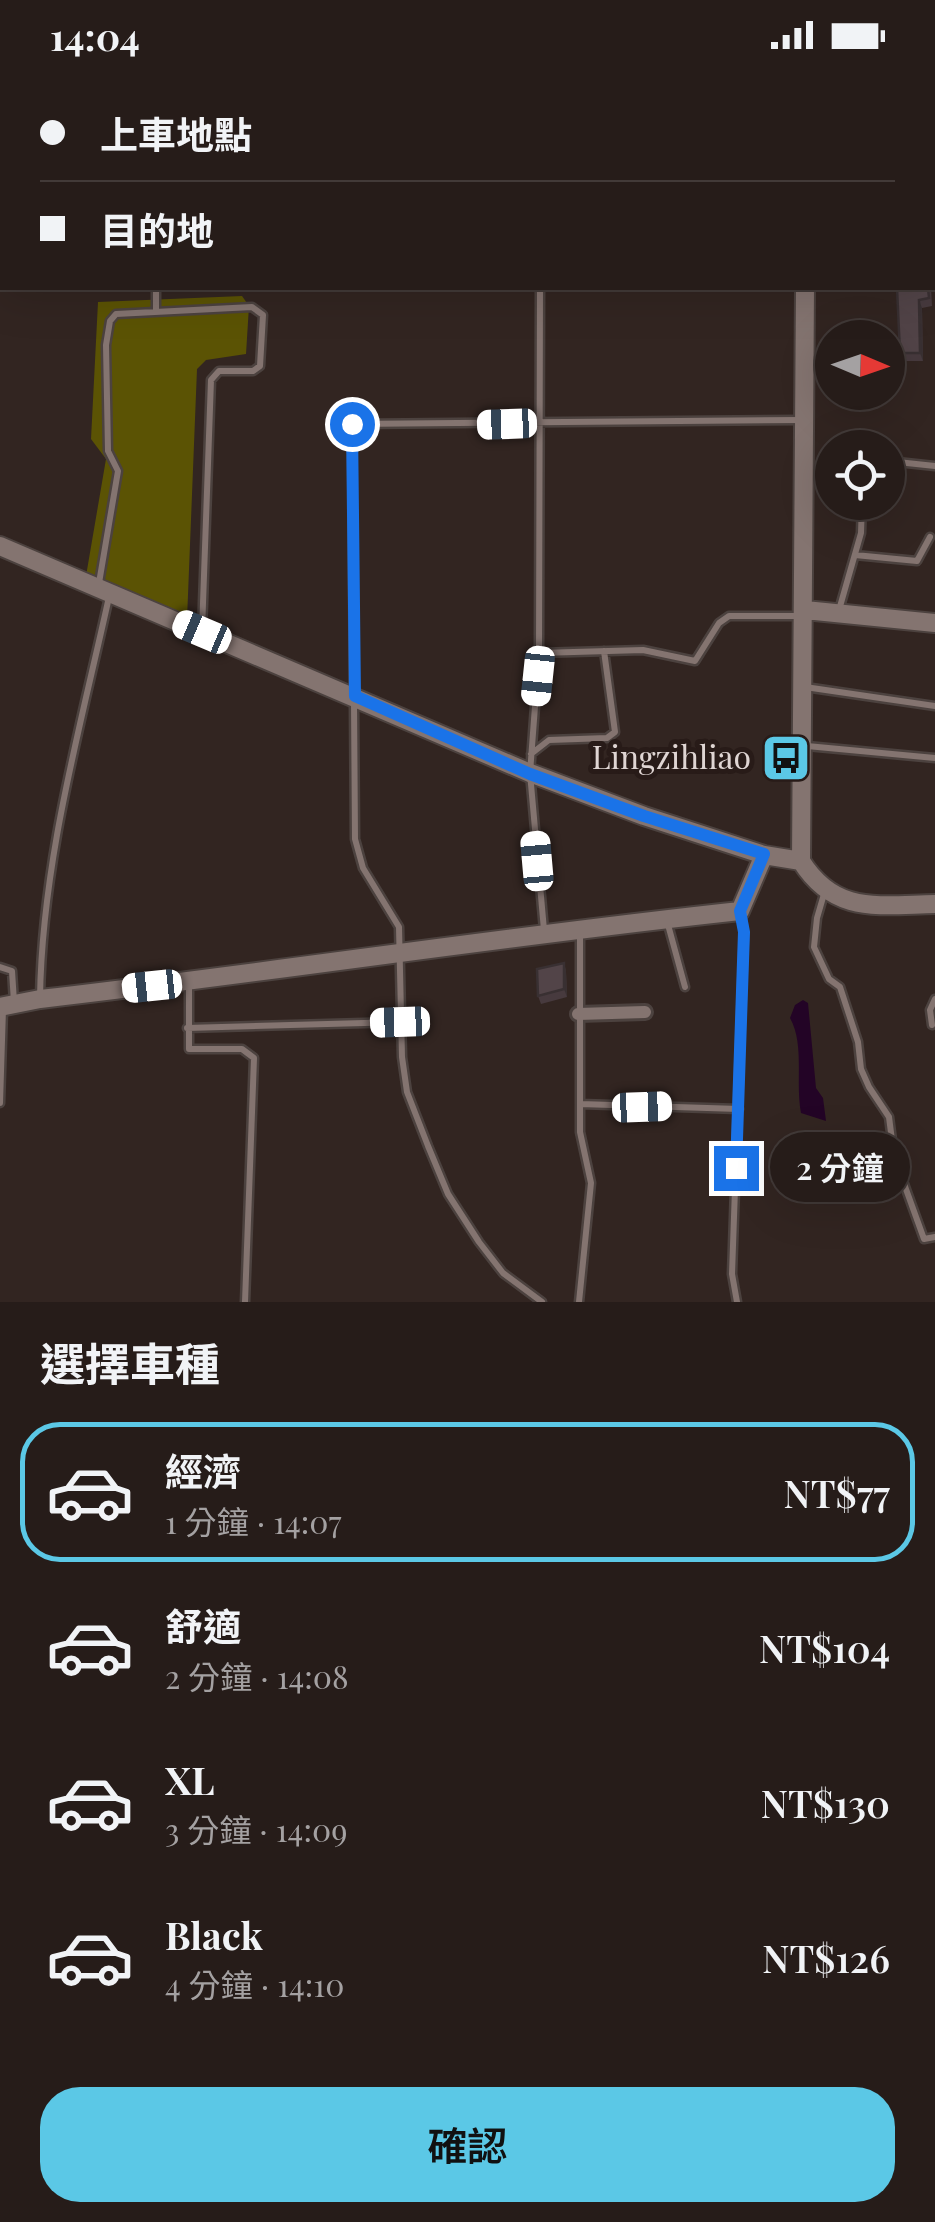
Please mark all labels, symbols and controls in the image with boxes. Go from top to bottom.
text: 14:04 [50,10,140,61]
text: 上車地點 [100,108,252,159]
text: 目的地 [100,204,214,255]
north arrow [815,320,905,410]
map controls [815,320,905,520]
route start [330,402,375,447]
car [476,408,538,440]
button: locate [815,430,905,520]
car [169,606,235,658]
car [520,645,556,707]
bus stop icon: Lingzihliao [760,732,812,784]
place label: Lingzihliao [592,734,751,777]
car [519,830,555,892]
car [121,968,183,1004]
car [369,1006,431,1038]
car [611,1091,673,1123]
callout: 2 分鐘 [771,1133,911,1203]
text: 2 分鐘 [796,1145,884,1188]
route end [714,1146,759,1191]
text: 選擇車種 [40,1332,220,1392]
text: 經濟 [165,1445,241,1496]
icon: car [45,1447,135,1537]
text: NT$77 [783,1467,890,1518]
text: 1 分鐘 · 14:07 [165,1499,342,1542]
text: 舒適 [165,1600,241,1651]
icon: car [45,1602,135,1692]
text: NT$104 [759,1622,890,1673]
text: 2 分鐘 · 14:08 [165,1654,349,1697]
text: XL [165,1754,214,1805]
icon: car [45,1757,135,1847]
text: NT$130 [761,1777,890,1828]
text: 3 分鐘 · 14:09 [165,1807,347,1850]
text: Black [165,1909,263,1960]
icon: car [45,1912,135,2002]
text: NT$126 [762,1932,890,1983]
text: 4 分鐘 · 14:10 [165,1962,344,2005]
button: 確認 [40,2087,895,2202]

